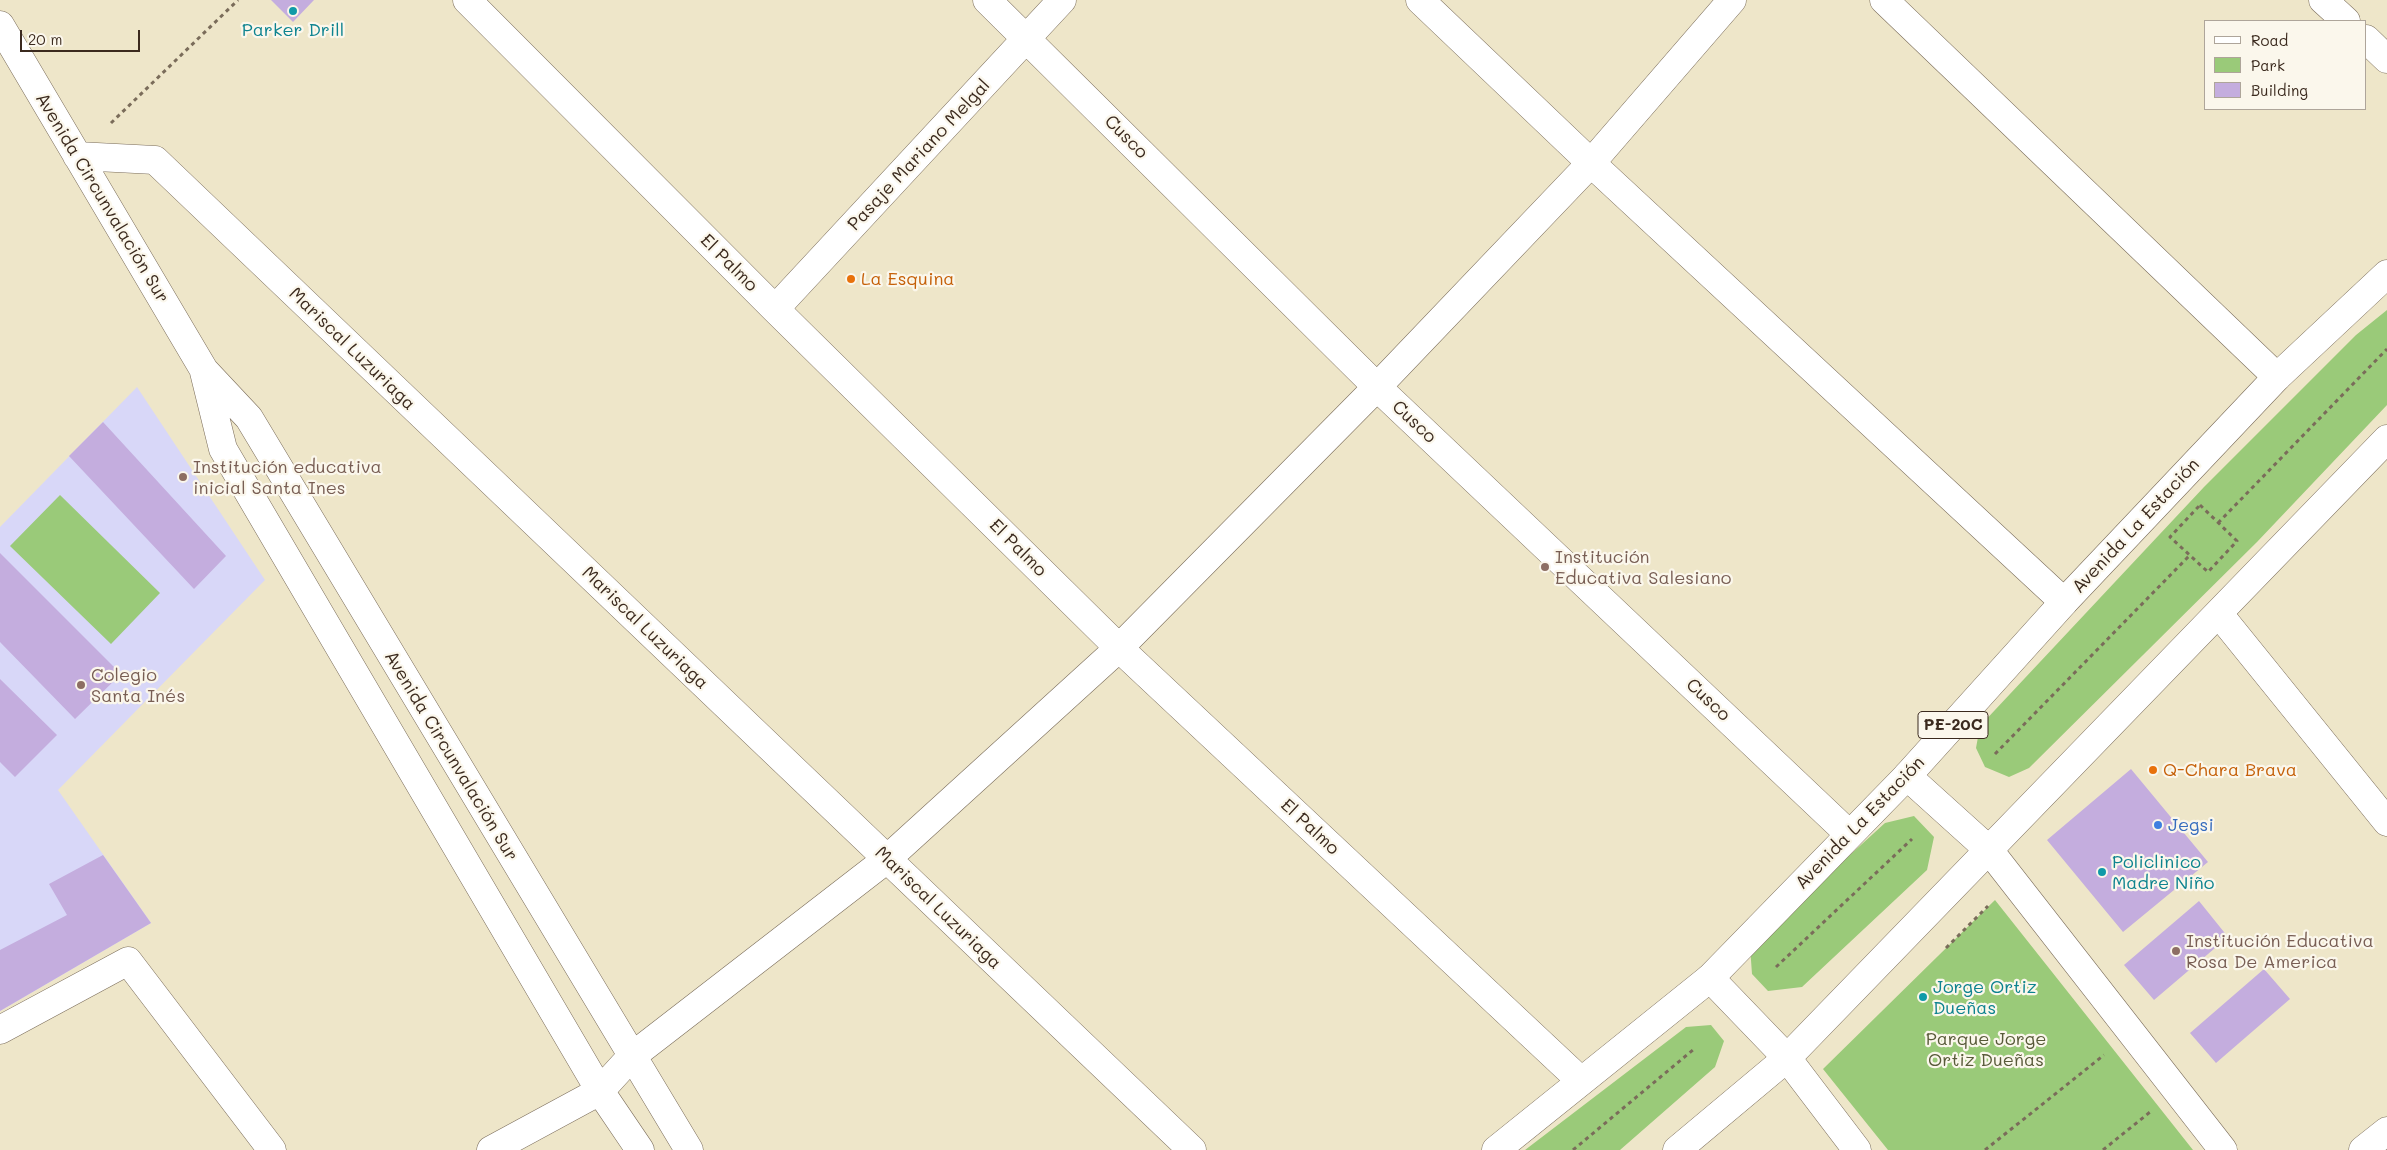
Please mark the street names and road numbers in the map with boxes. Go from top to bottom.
street label: Pasaje Mariano Melgal [843,75,995,235]
street label: Avenida Circunvalación Sur [31,89,173,307]
street label: Cusco [1100,111,1152,163]
street label: El Palmo [696,230,762,296]
street label: Mariscal Luzuriaga [284,283,420,415]
street label: Cusco [1387,396,1441,448]
street label: Avenida La Estación [2068,454,2204,598]
street label: El Palmo [985,515,1051,581]
street label: Mariscal Luzuriaga [577,562,713,694]
street label: Avenida Circunvalación Sur [380,647,522,865]
street label: Cusco [1681,674,1735,726]
road number: PE-20C [1918,712,1988,738]
street label: Avenida La Estación [1791,752,1929,894]
street label: El Palmo [1276,794,1344,860]
street label: Mariscal Luzuriaga [870,842,1006,974]

